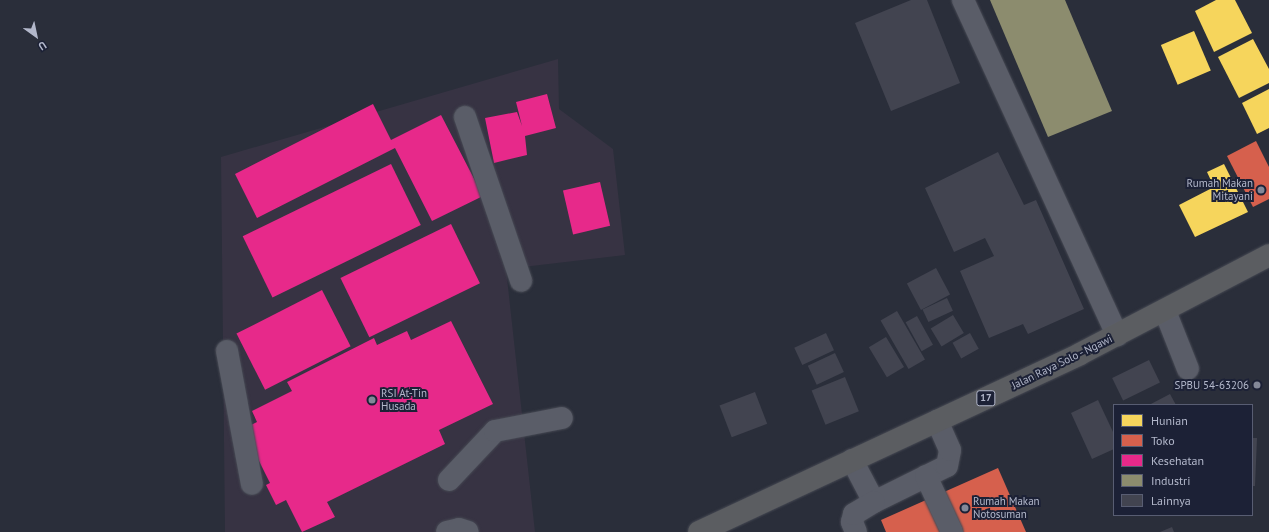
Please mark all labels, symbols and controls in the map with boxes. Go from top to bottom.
north arrow [16,16,56,56]
text: U [36,38,49,54]
place label: Rumah Makan Mitayani [1186,177,1253,203]
marker: Rumah Makan Mitayani [1256,185,1266,195]
street label: Jalan Raya Solo - Ngawi [1009,331,1115,393]
place label: SPBU 54-63206 [1175,378,1249,392]
marker: SPBU 54-63206 [1252,380,1262,390]
place label: RSI At-Tin Husada [381,387,427,413]
road number: 17 [976,390,996,406]
marker: RSI At-Tin Husada [366,394,378,406]
legend [1113,404,1253,516]
text: Hunian [1151,413,1188,428]
text: Toko [1151,433,1175,448]
text: Kesehatan [1151,453,1204,468]
text: Industri [1151,473,1190,488]
text: Lainnya [1151,493,1191,508]
place label: Rumah Makan Notosuman [973,495,1040,521]
marker: Rumah Makan Notosuman [960,503,970,513]

